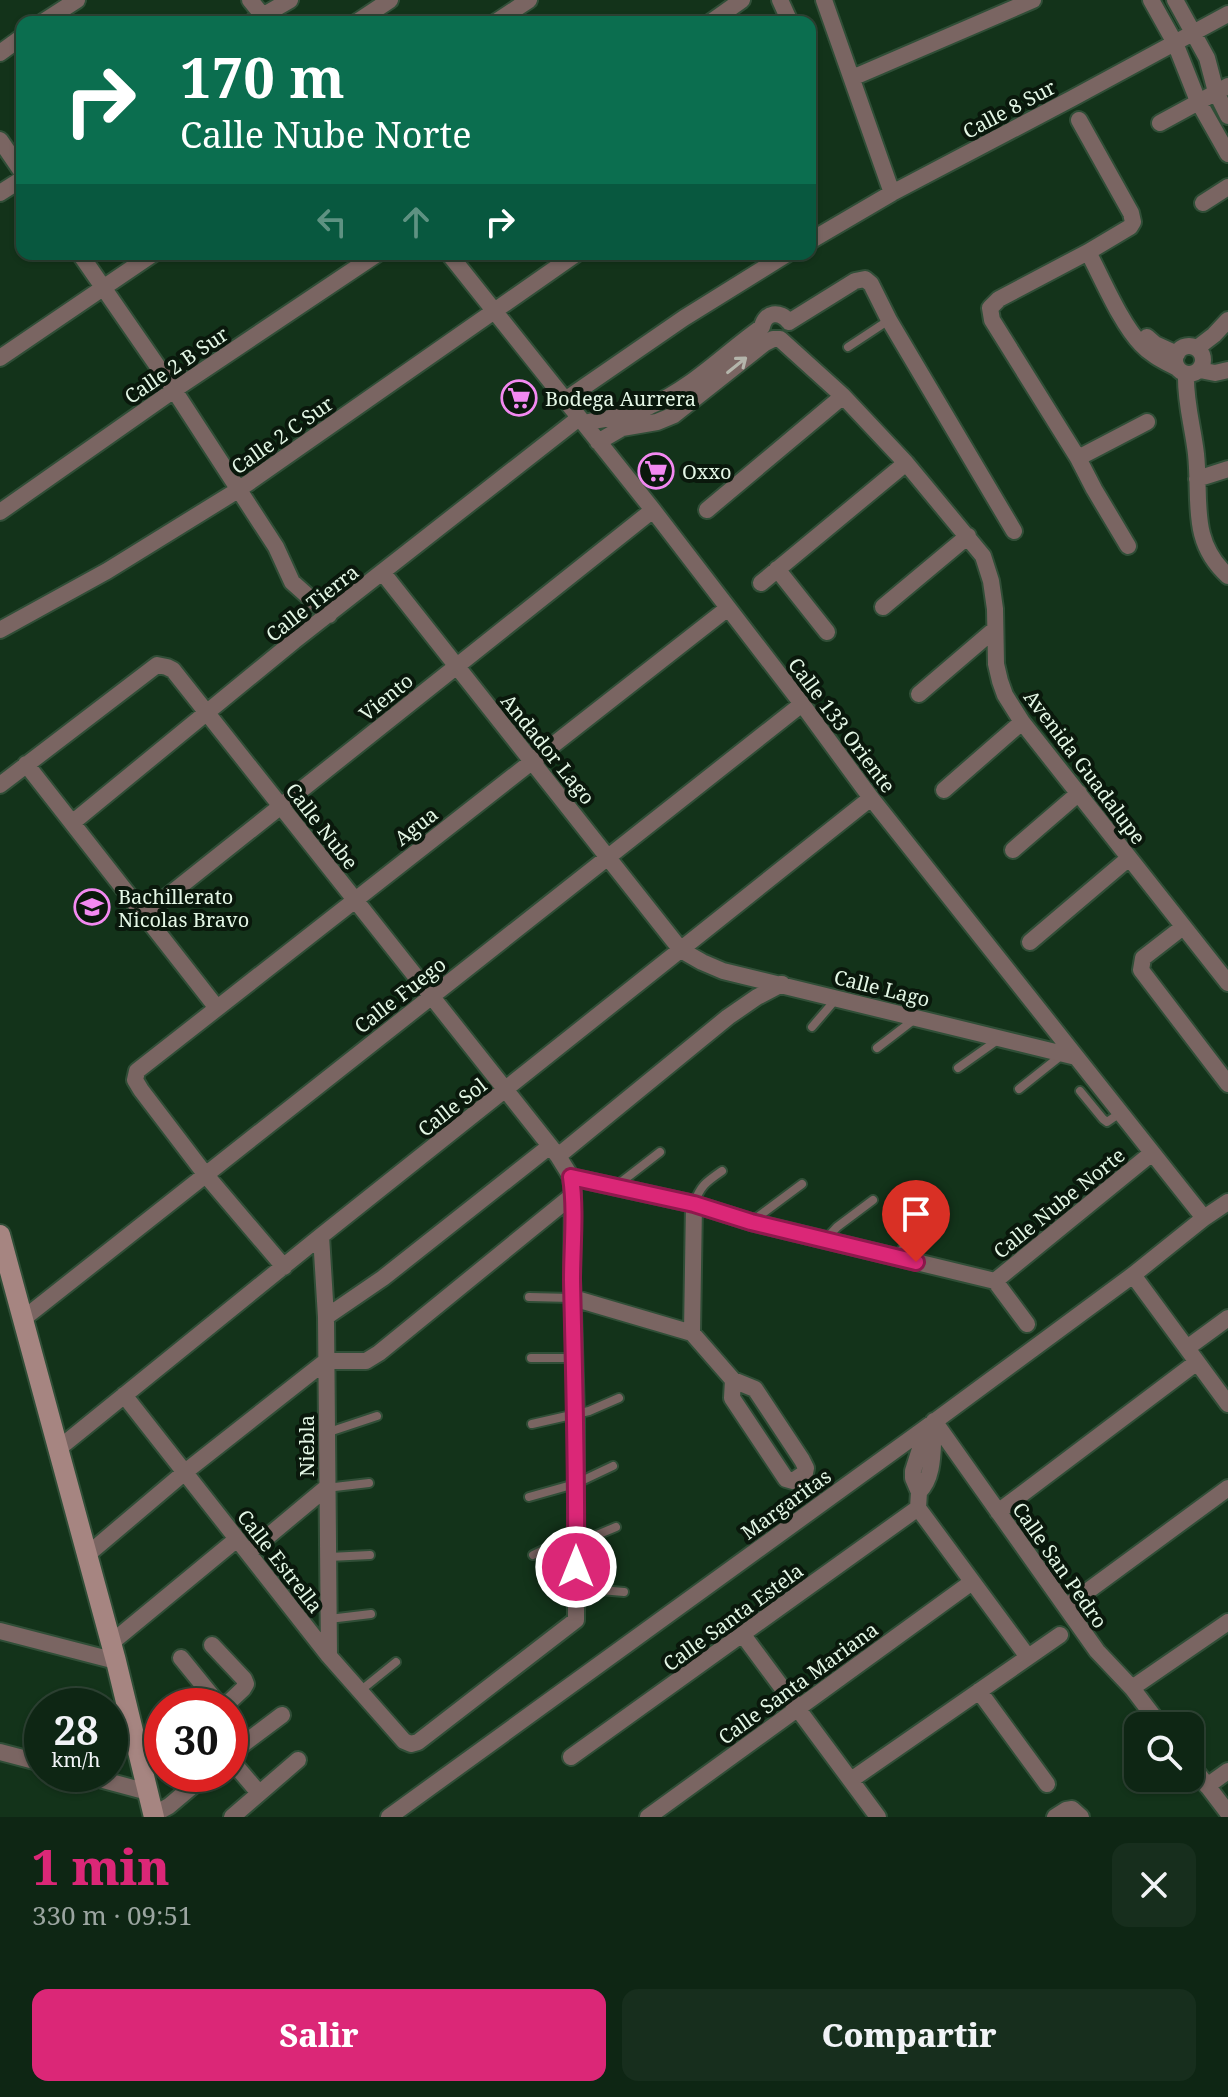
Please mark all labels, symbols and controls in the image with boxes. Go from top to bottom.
text: 170 m [180,38,345,114]
icon: right [48,48,152,152]
street label: Calle 8 Sur [958,73,1061,145]
text: Calle Nube Norte [180,110,472,159]
icon: left [310,200,354,244]
icon: ahead [394,200,438,244]
icon: right [478,200,522,244]
street label: Calle 2 B Sur [119,320,234,410]
one-way arrow [726,357,747,374]
supermarket icon: Bodega Aurrera [500,379,538,417]
place label: Bodega Aurrera [545,385,696,412]
street label: Calle 2 C Sur [226,390,339,480]
supermarket icon: Oxxo [637,452,675,490]
place label: Oxxo [682,458,732,485]
street label: Calle Tierra [260,558,364,648]
street label: Calle 133 Oriente [782,652,902,798]
street label: Viento [353,667,419,727]
street label: Avenida Guadalupe [1018,684,1152,850]
street label: Andador Lago [495,688,601,810]
street label: Calle Nube [280,777,364,875]
street label: Agua [389,800,443,852]
place label: Bachillerato Nicolas Bravo [118,883,249,933]
school or university icon: Bachillerato Nicolas Bravo [73,888,111,926]
street label: Calle Fuego [349,951,451,1039]
street label: Calle Lago [831,963,933,1013]
street label: Calle Sol [412,1072,492,1142]
street label: Calle Nube Norte [988,1142,1130,1264]
pin [882,1180,950,1262]
icon: arrive [894,1192,938,1236]
street label: Niebla [293,1415,320,1477]
street label: Margaritas [736,1462,836,1546]
street label: Calle San Pedro [1006,1497,1114,1633]
street label: Calle Estrella [231,1504,329,1618]
position arrow [534,1525,618,1609]
street label: Calle Santa Estela [657,1557,809,1677]
street label: Calle Santa Mariana [713,1616,883,1750]
speed limit sign: 30 [144,1688,248,1792]
text: 28 [53,1702,99,1757]
map controls [1124,1712,1204,1792]
button: search [1124,1712,1204,1792]
text: km/h [51,1746,101,1773]
text: 1 min [32,1834,170,1899]
button: close [1112,1843,1196,1927]
text: 330 m · 09:51 [32,1897,193,1933]
button: Salir [32,1989,606,2081]
button: Compartir [622,1989,1196,2081]

